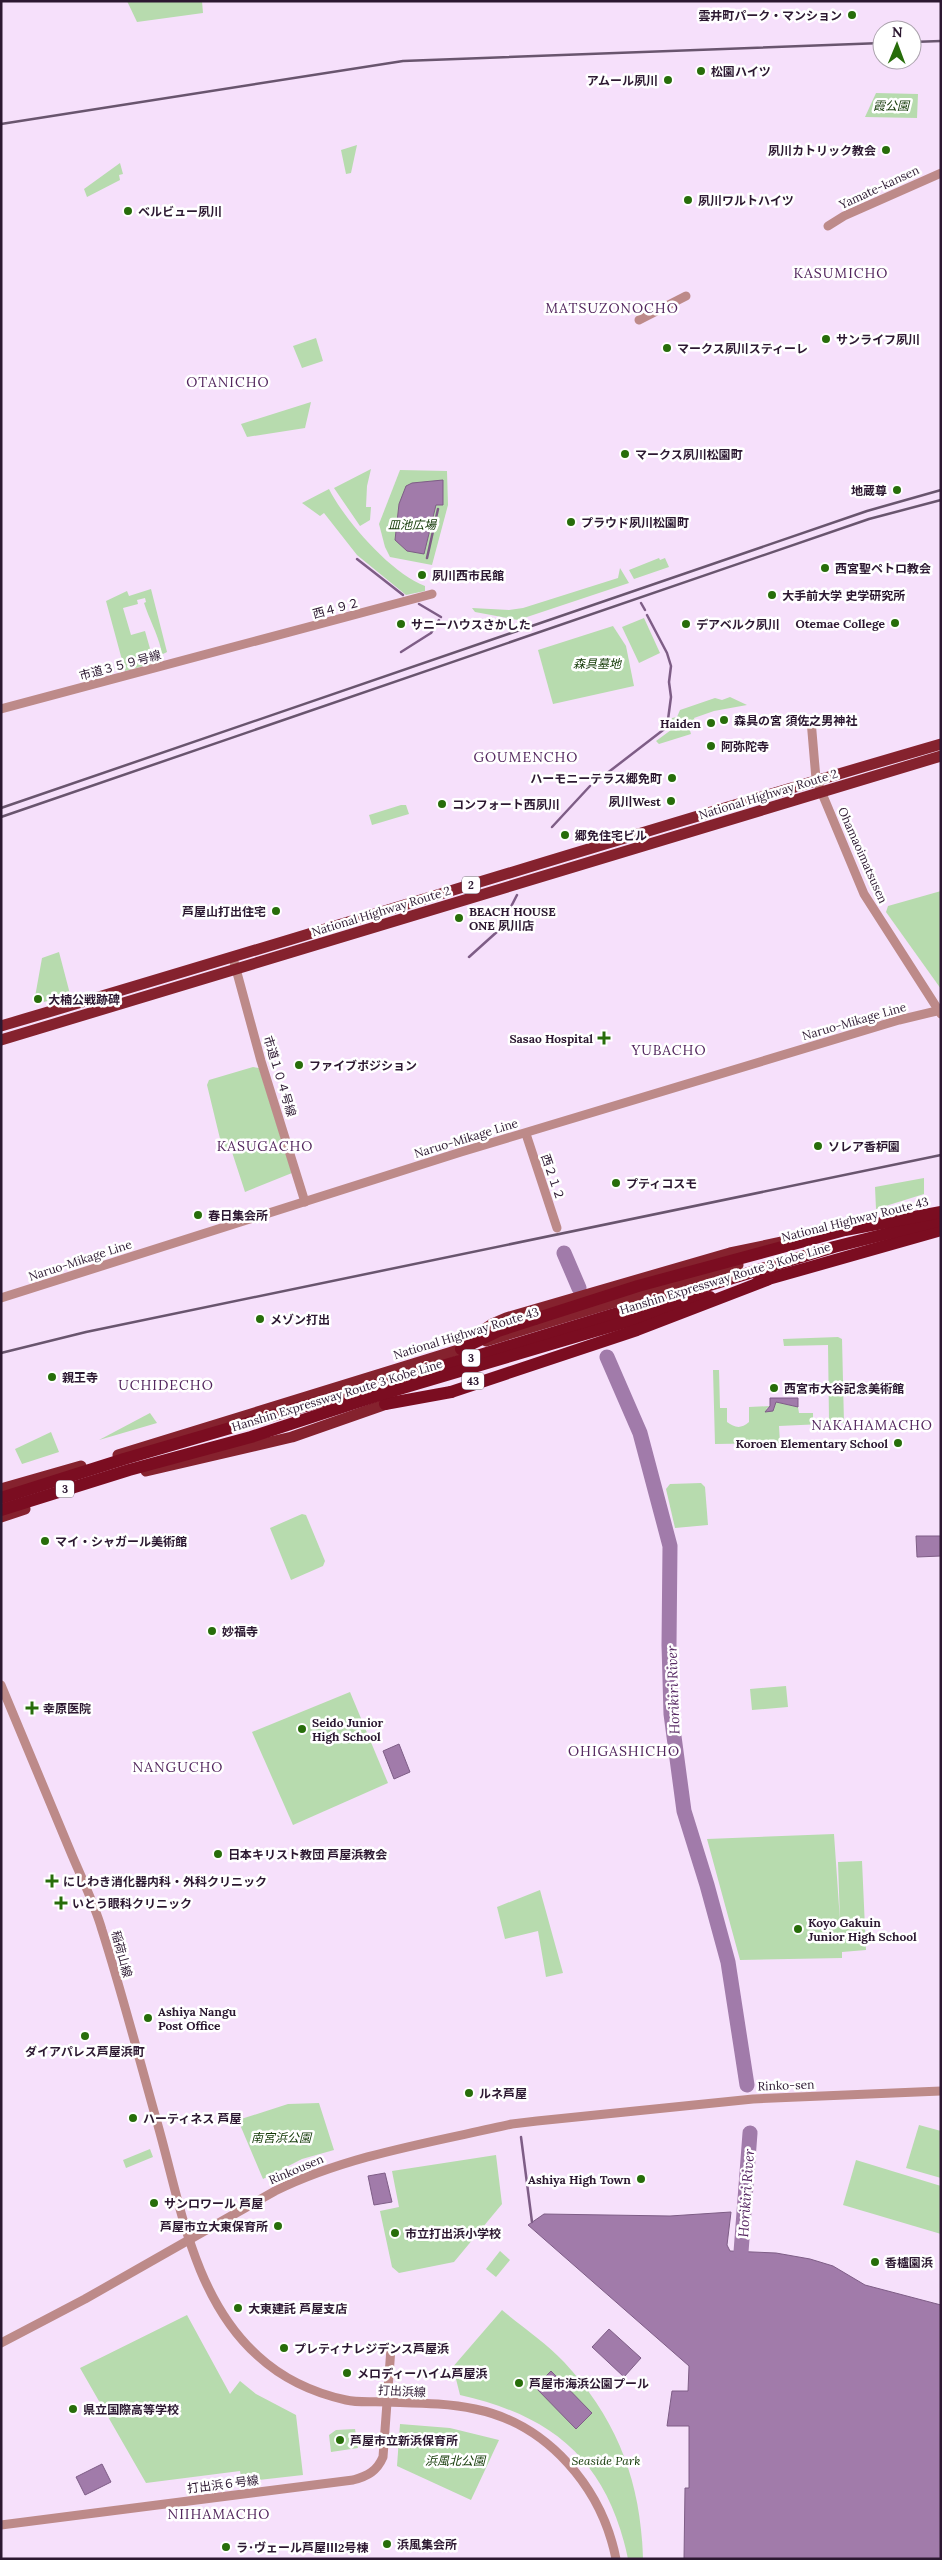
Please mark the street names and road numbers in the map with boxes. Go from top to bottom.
street label: Yamate-kansen [836,162,921,212]
street label: 西４９２ [311,595,361,621]
street label: 市道３５９号線 [77,647,163,683]
street label: National Highway Route 2 [697,766,839,822]
street label: Ohamaoimatsusen [835,805,891,905]
road number: 2 [462,876,480,894]
street label: National Highway Route 2 [310,883,452,939]
street label: Naruo-Mikage Line [800,999,908,1043]
street label: 市道１０４号線 [261,1034,299,1118]
street label: Naruo-Mikage Line [412,1115,520,1161]
street label: 西２１２ [538,1152,568,1202]
street label: National Highway Route 43 [780,1193,930,1245]
street label: Naruo-Mikage Line [26,1236,134,1284]
street label: Hanshin Expressway Route 3 Kobe Line [618,1239,833,1317]
street label: National Highway Route 43 [392,1304,540,1362]
road number: 3 [462,1350,480,1366]
street label: Hanshin Expressway Route 3 Kobe Line [230,1356,445,1434]
road number: 43 [462,1372,484,1390]
road number: 3 [56,1480,74,1498]
street label: 稲荷山線 [109,1929,135,1979]
street label: Rinko-sen [757,2077,815,2093]
street label: Rinkousen [266,2151,326,2187]
street label: 打出浜線 [378,2382,426,2400]
street label: 打出浜６号線 [186,2472,260,2496]

